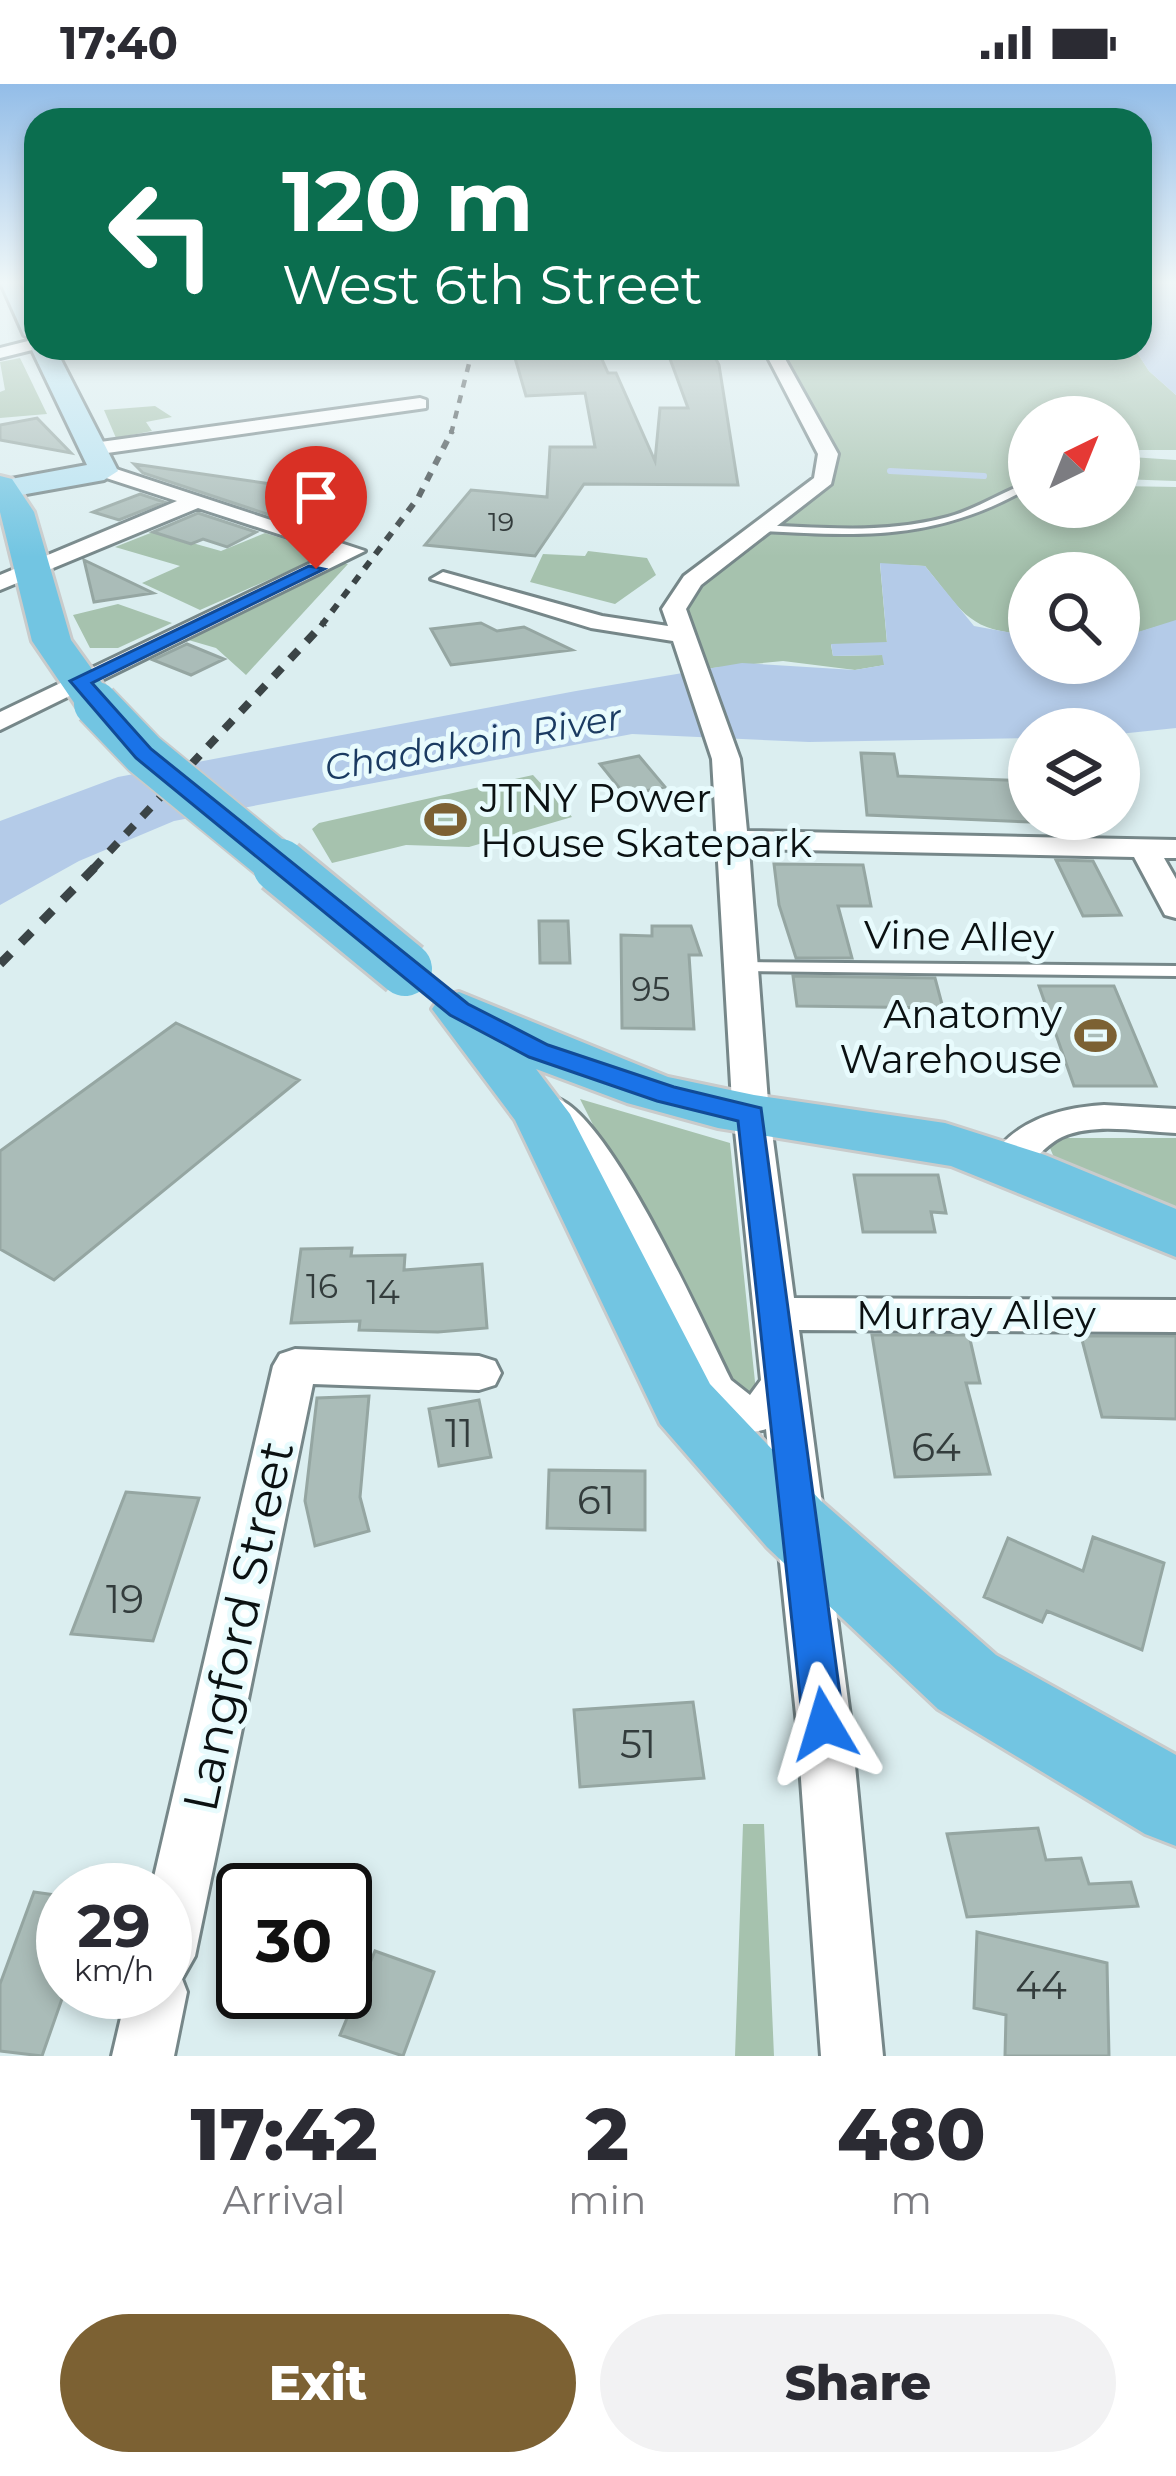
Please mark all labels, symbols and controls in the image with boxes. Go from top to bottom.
text: 17:40 [60,15,178,70]
text: 120 m [282,150,533,252]
icon: left [84,156,240,312]
text: West 6th Street [282,252,703,318]
north arrow [1008,396,1140,528]
map controls [1008,396,1140,840]
pin [265,446,367,569]
icon: arrive [283,464,349,530]
house number: 19 [488,505,514,538]
button: search [1008,552,1140,684]
water label: Chadakoin River [321,694,627,790]
button: layers [1008,708,1140,840]
place label: JTNY Power House Skatepark [479,774,812,867]
sports icon: JTNY Power House Skatepark [423,797,469,843]
street label: Vine Alley [863,910,1056,962]
house number: 95 [632,969,670,1009]
place label: Anatomy Warehouse [839,990,1063,1083]
sports icon: Anatomy Warehouse [1073,1013,1119,1059]
house number: 16 [306,1266,338,1306]
house number: 14 [366,1272,400,1312]
street label: Murray Alley [856,1291,1097,1339]
house number: 11 [445,1409,473,1457]
house number: 64 [911,1423,961,1471]
street label: Langford Street [170,1436,306,1816]
house number: 61 [577,1476,615,1524]
house number: 19 [106,1575,144,1623]
position arrow [761,1661,887,1787]
house number: 51 [620,1720,656,1768]
speed limit sign: 30 [216,1863,372,2019]
text: 29 [77,1889,151,1962]
text: km/h [74,1952,154,1989]
house number: 44 [1015,1961,1067,2009]
text: 17:42 [191,2090,378,2178]
text: 2 [586,2090,629,2178]
text: 480 [837,2090,985,2178]
text: Arrival [223,2176,346,2224]
text: min [568,2176,646,2224]
text: m [890,2176,932,2224]
button: Exit [60,2314,576,2452]
button: Share [600,2314,1116,2452]

